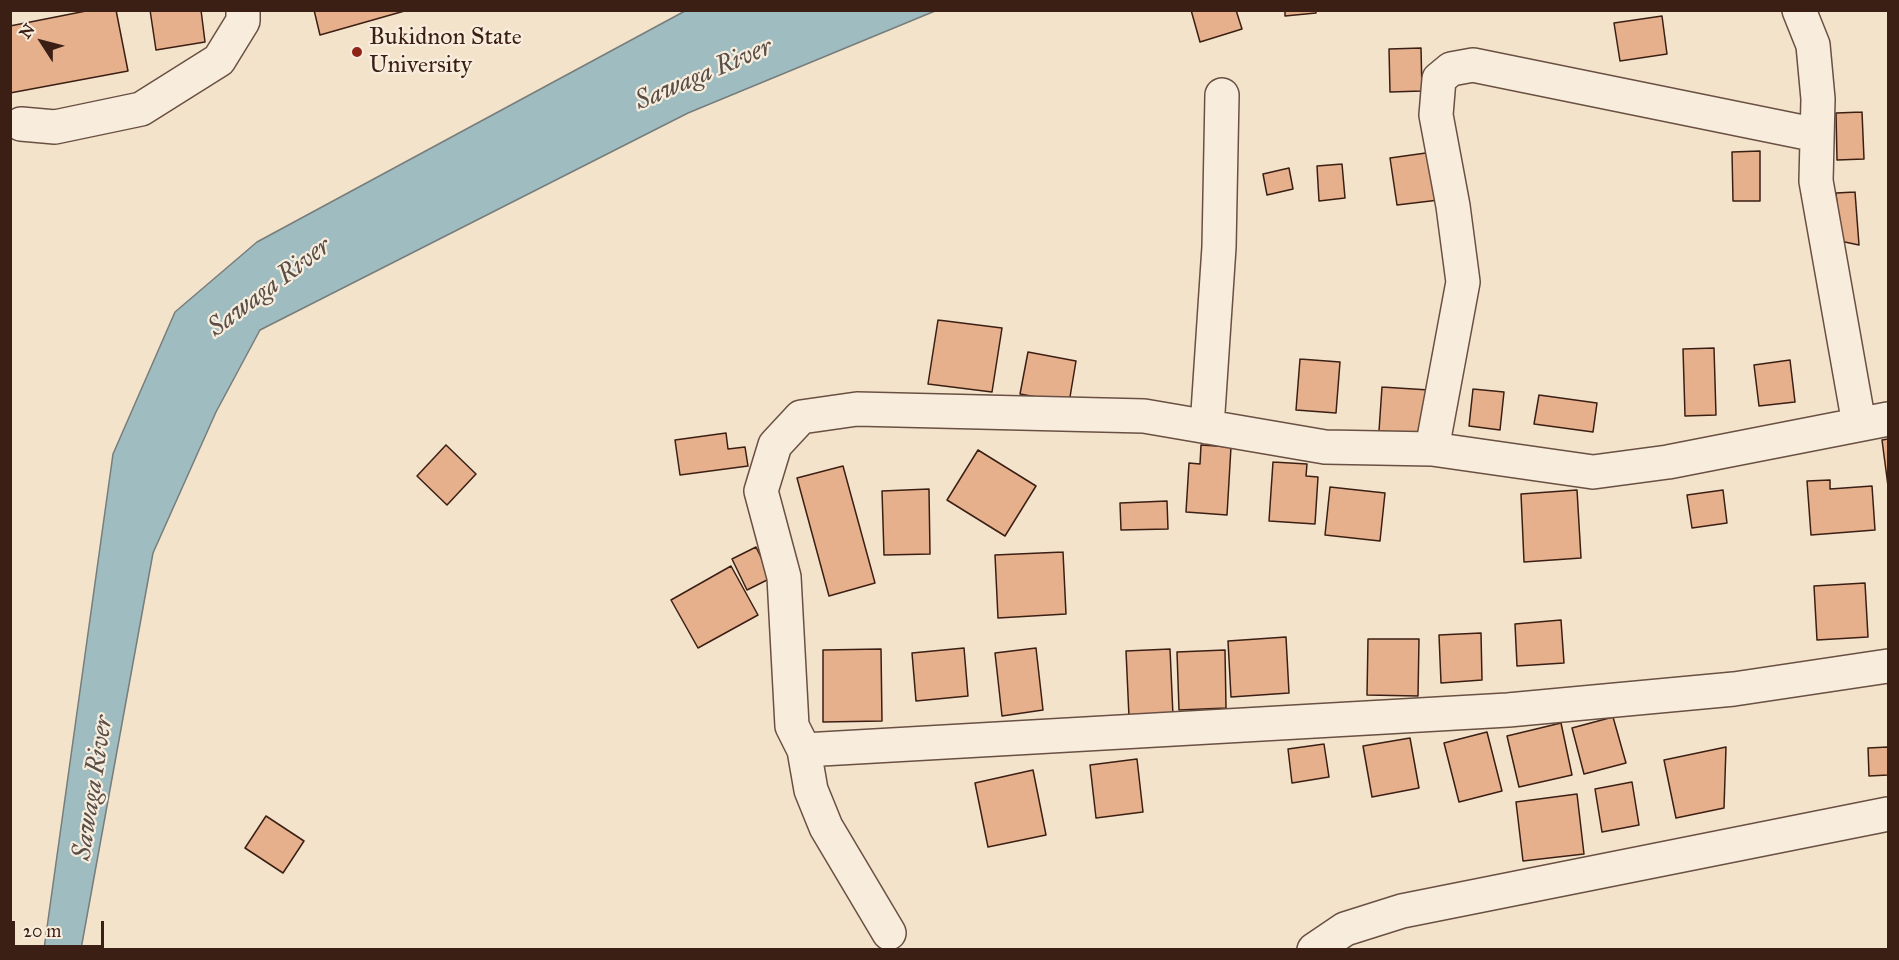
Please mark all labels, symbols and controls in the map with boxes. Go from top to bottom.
north arrow [12,12,72,72]
text: N [15,20,39,42]
place label: Bukidnon State University [369,24,522,80]
water label: Sawaga River [631,32,777,118]
marker: Bukidnon State University [350,45,364,59]
water label: Sawaga River [202,232,338,344]
water label: Sawaga River [67,713,121,863]
scale bar [15,909,106,947]
text: 20 m [23,920,61,942]

